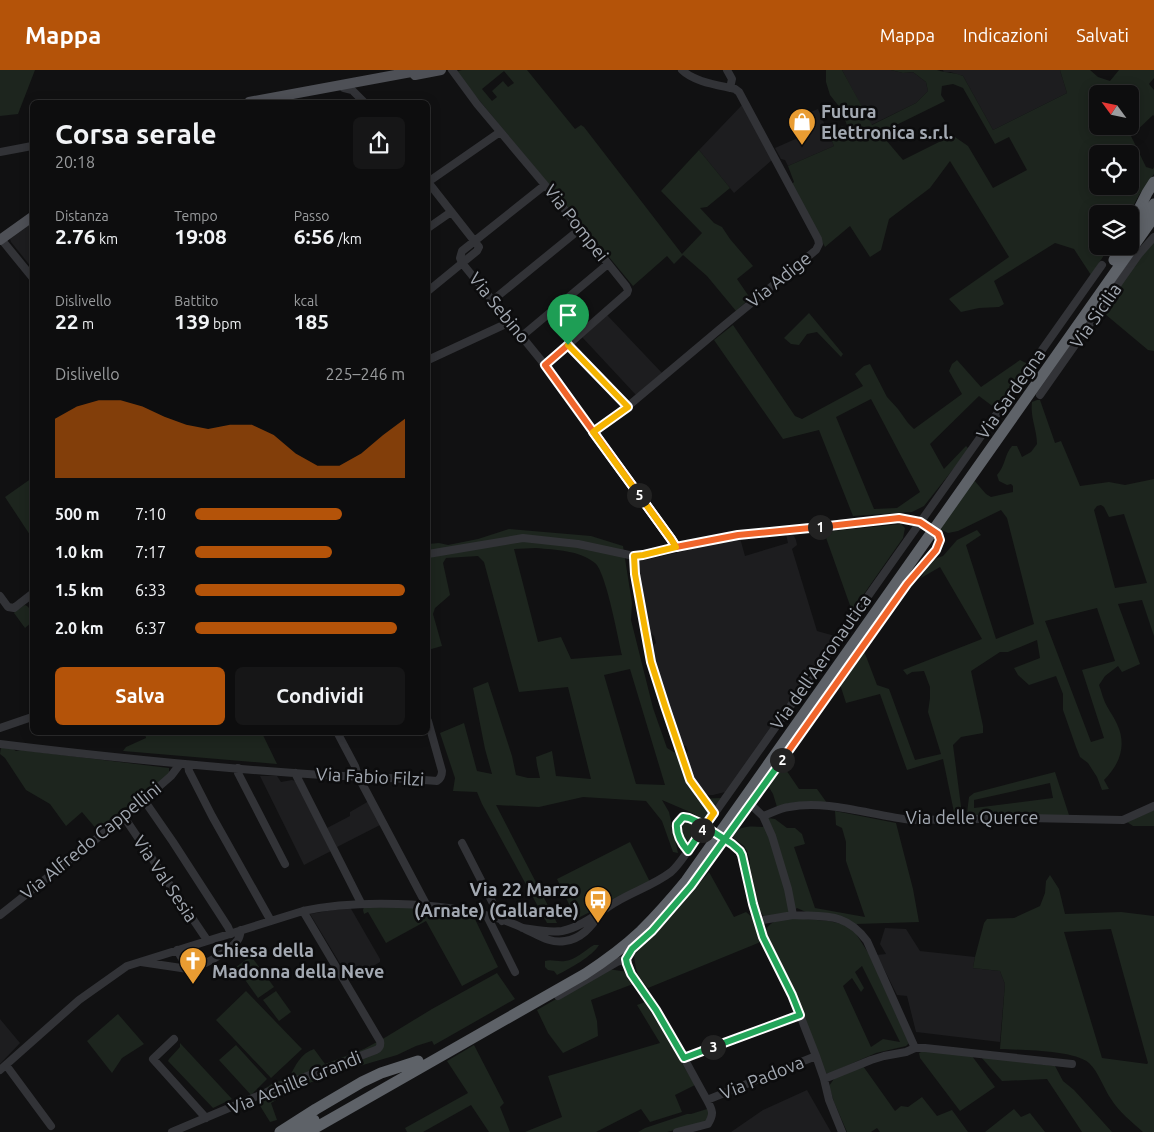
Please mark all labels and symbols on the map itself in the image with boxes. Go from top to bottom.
north arrow [1089,85,1139,135]
place label: Futura Elettronica s.r.l. [821,101,953,142]
shop icon: Futura Elettronica s.r.l. [787,107,817,146]
street label: Via Pompei [541,180,613,264]
street label: Via Adige [742,247,814,311]
street label: Via Sebino [465,268,534,347]
street label: Via Sicilia [1066,279,1125,352]
pin [547,294,589,345]
street label: Via Sardegna [972,344,1049,442]
pin: 5 [626,482,652,508]
pin: 1 [808,514,832,540]
street label: Via dell'Aeronautica [766,590,874,733]
pin: 2 [770,748,794,772]
street label: Via Fabio Filzi [315,763,425,789]
street label: Via Alfredo Cappellini [16,777,165,903]
street label: Via delle Querce [906,807,1038,828]
pin: 4 [690,818,714,842]
street label: Via Val Sesia [130,831,202,925]
place label: Via 22 Marzo (Arnate) (Gallarate) [414,879,579,921]
bus stop icon: Via 22 Marzo (Arnate) (Gallarate) [583,885,613,924]
place label: Chiesa della Madonna della Neve [212,940,384,981]
church icon: Chiesa della Madonna della Neve [178,946,208,985]
pin: 3 [700,1034,726,1060]
street label: Via Achille Grandi [225,1046,364,1118]
street label: Via Padova [717,1051,806,1103]

